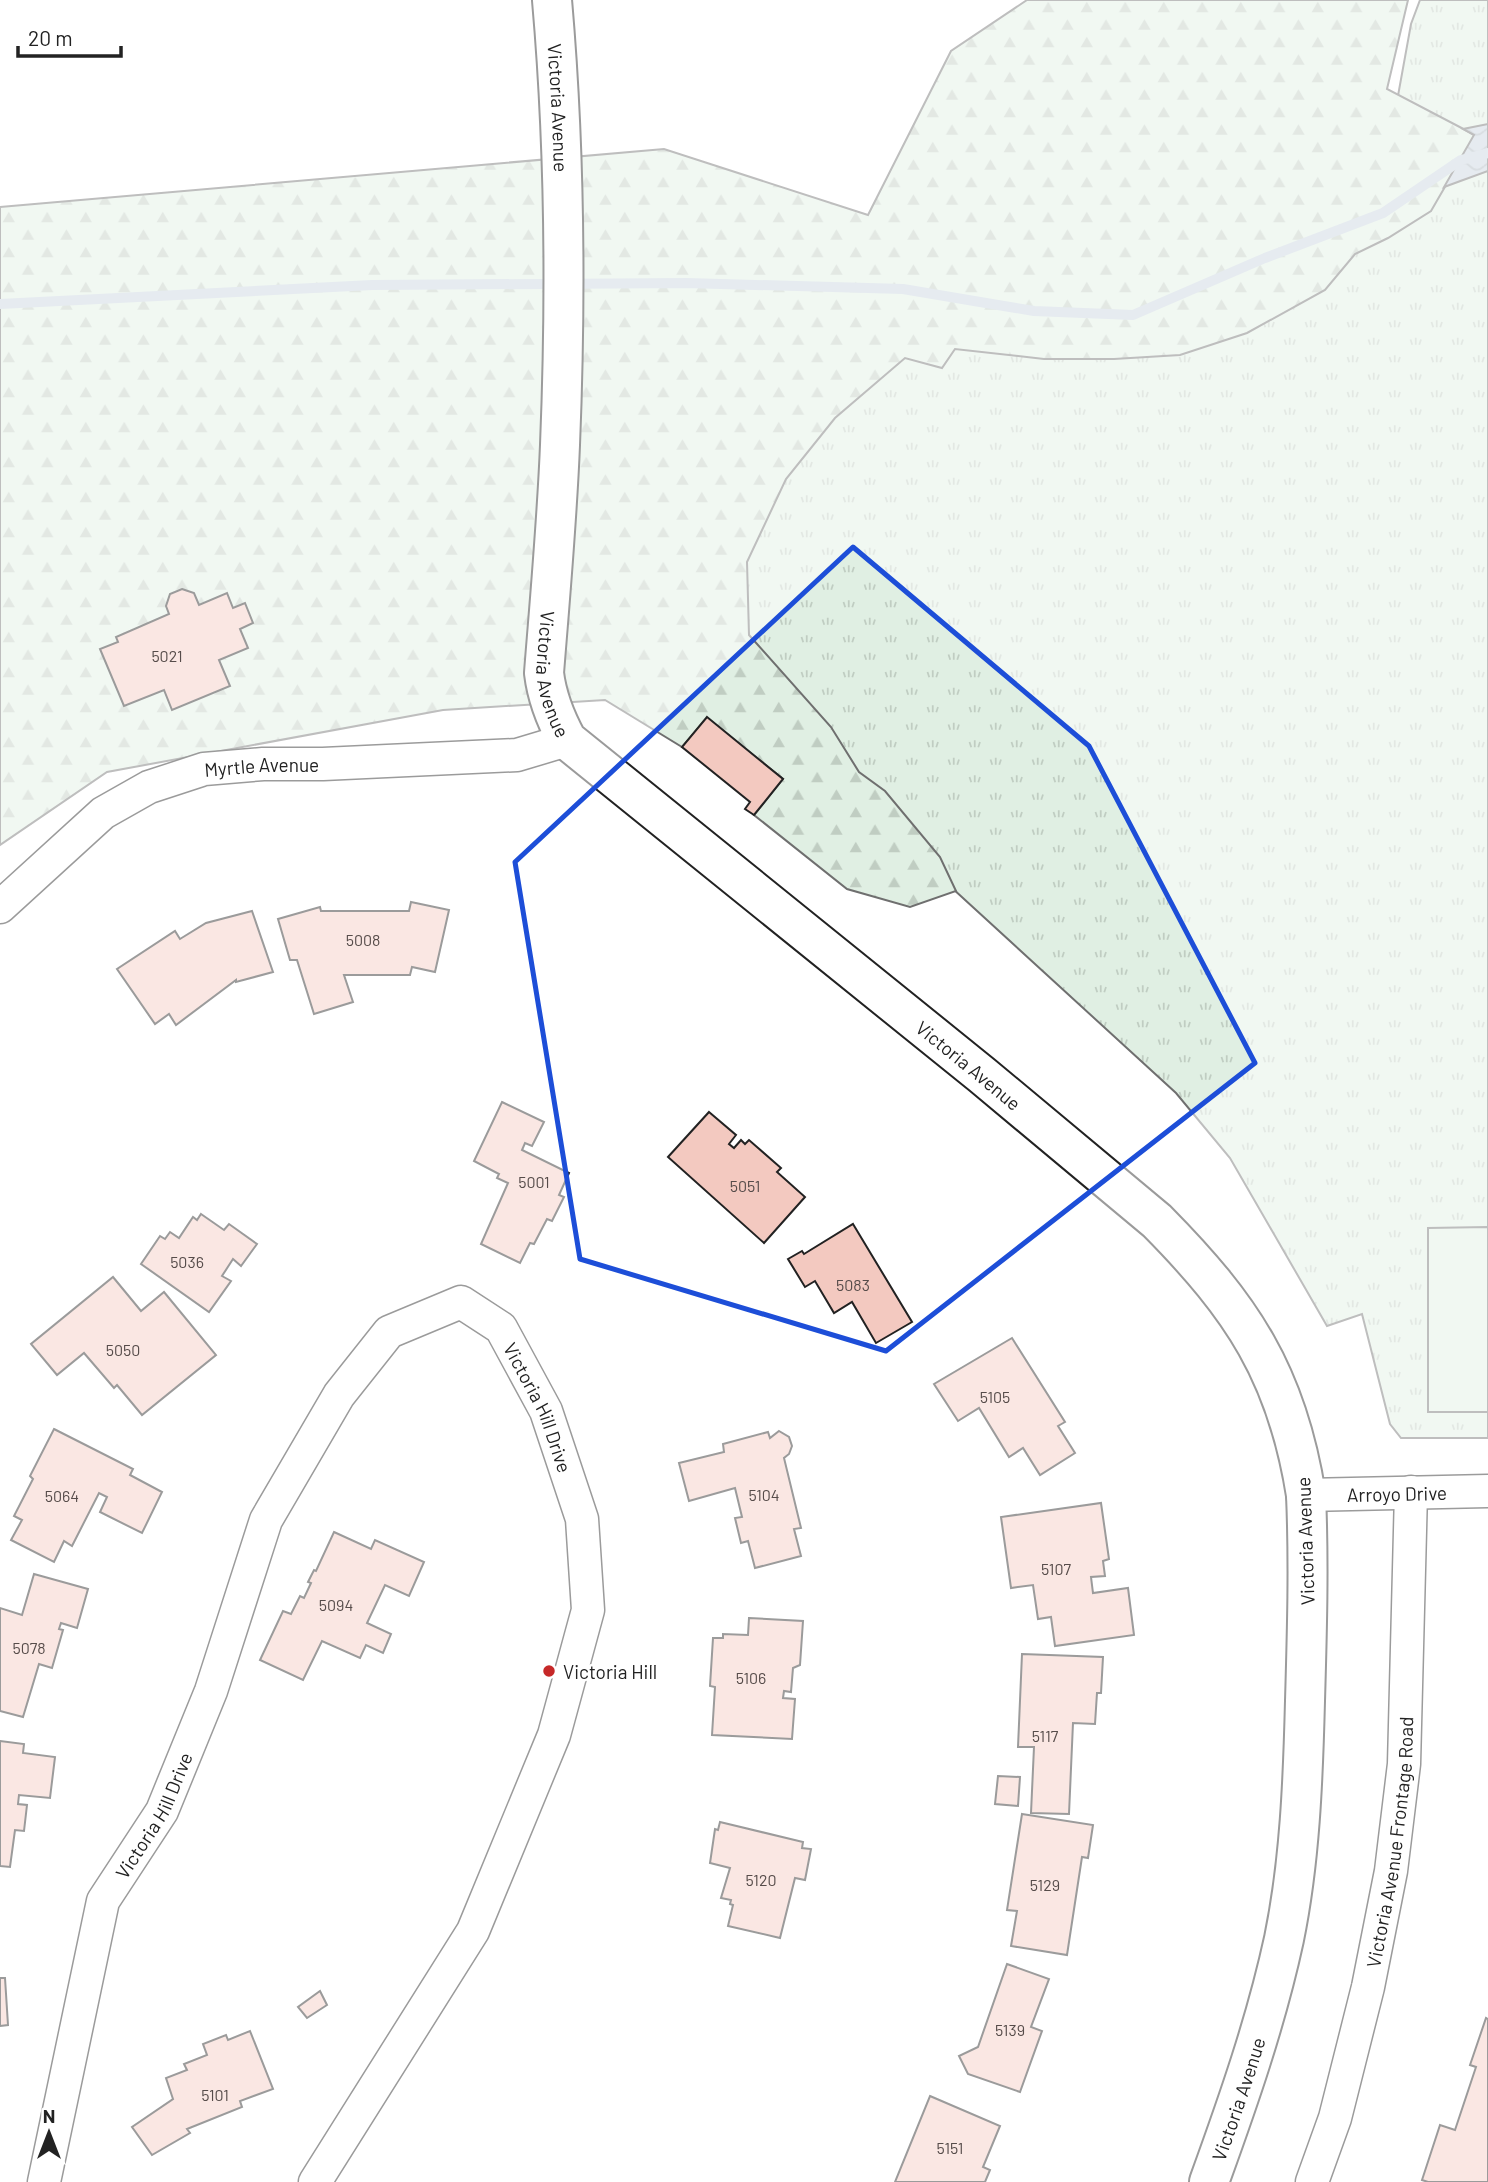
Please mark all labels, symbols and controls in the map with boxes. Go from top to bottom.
scale bar [18,14,121,58]
text: 20 m [28,25,73,50]
street label: Victoria Avenue [544,43,573,172]
street label: Victoria Avenue [532,610,575,741]
house number: 5021 [151,646,183,665]
street label: Myrtle Avenue [203,753,319,780]
house number: 5008 [346,930,380,949]
street label: Victoria Avenue [912,1015,1026,1114]
house number: 5001 [518,1172,550,1191]
house number: 5051 [730,1176,760,1195]
house number: 5036 [170,1252,204,1271]
house number: 5083 [836,1275,870,1294]
street label: Victoria Hill Drive [499,1338,577,1475]
house number: 5050 [106,1340,140,1359]
house number: 5105 [980,1387,1010,1406]
street label: Victoria Avenue [1291,1476,1319,1606]
street label: Arroyo Drive [1347,1480,1447,1506]
house number: 5104 [748,1485,780,1504]
house number: 5064 [45,1486,79,1505]
house number: 5107 [1041,1559,1071,1578]
house number: 5094 [319,1595,353,1614]
house number: 5078 [12,1638,46,1657]
place label: Victoria Hill [563,1660,657,1683]
marker: Victoria Hill [541,1663,557,1679]
house number: 5106 [736,1668,766,1687]
street label: Victoria Avenue Frontage Road [1361,1716,1417,1969]
house number: 5117 [1032,1726,1059,1745]
street label: Victoria Hill Drive [110,1749,196,1883]
house number: 5120 [746,1870,777,1889]
house number: 5129 [1030,1875,1060,1894]
house number: 5139 [995,2020,1025,2039]
street label: Victoria Avenue [1206,2034,1269,2164]
house number: 5101 [201,2085,229,2104]
north arrow [14,2098,84,2168]
text: N [43,2104,55,2127]
house number: 5151 [937,2138,963,2157]

